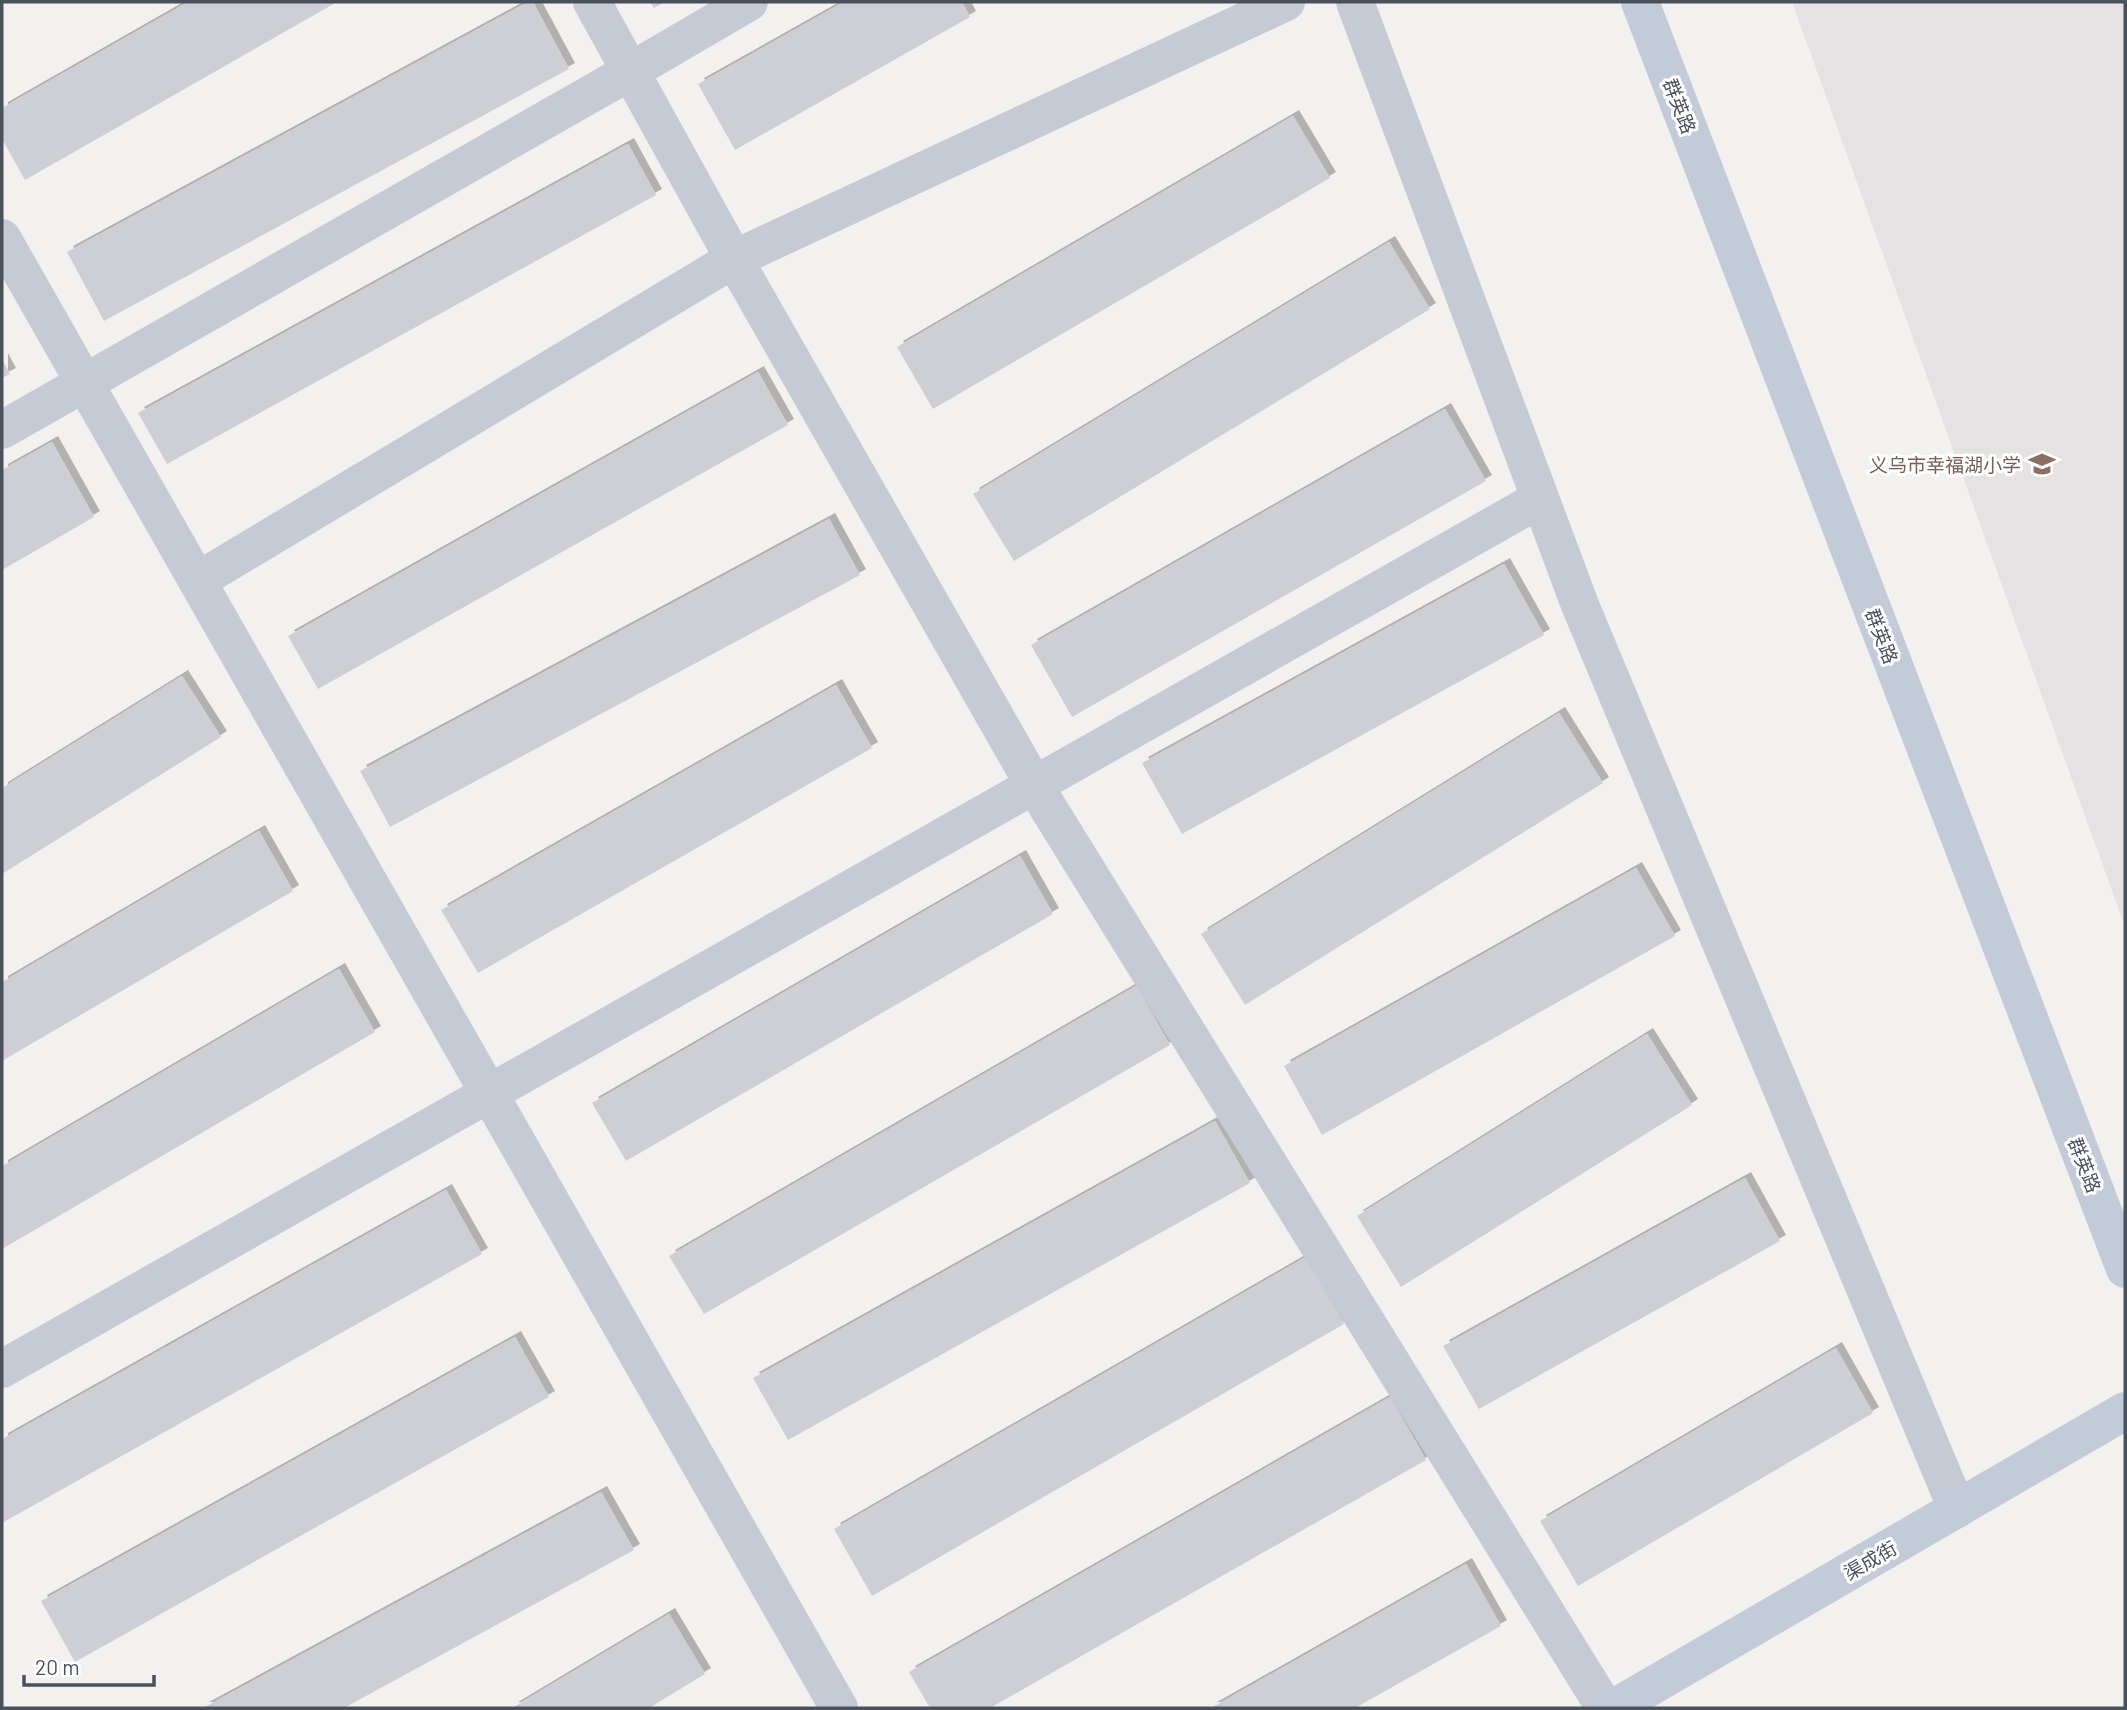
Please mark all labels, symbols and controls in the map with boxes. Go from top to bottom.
street label: 群英路 [1659,75,1701,137]
school or university icon: 义乌市幸福湖小学 [2027,449,2057,479]
place label: 义乌市幸福湖小学 [1869,453,2021,476]
street label: 群英路 [1861,605,1903,667]
street label: 群英路 [2064,1134,2106,1196]
street label: 渠成街 [1840,1536,1900,1584]
scale bar [24,1644,154,1688]
text: 20 m [35,1654,80,1679]

